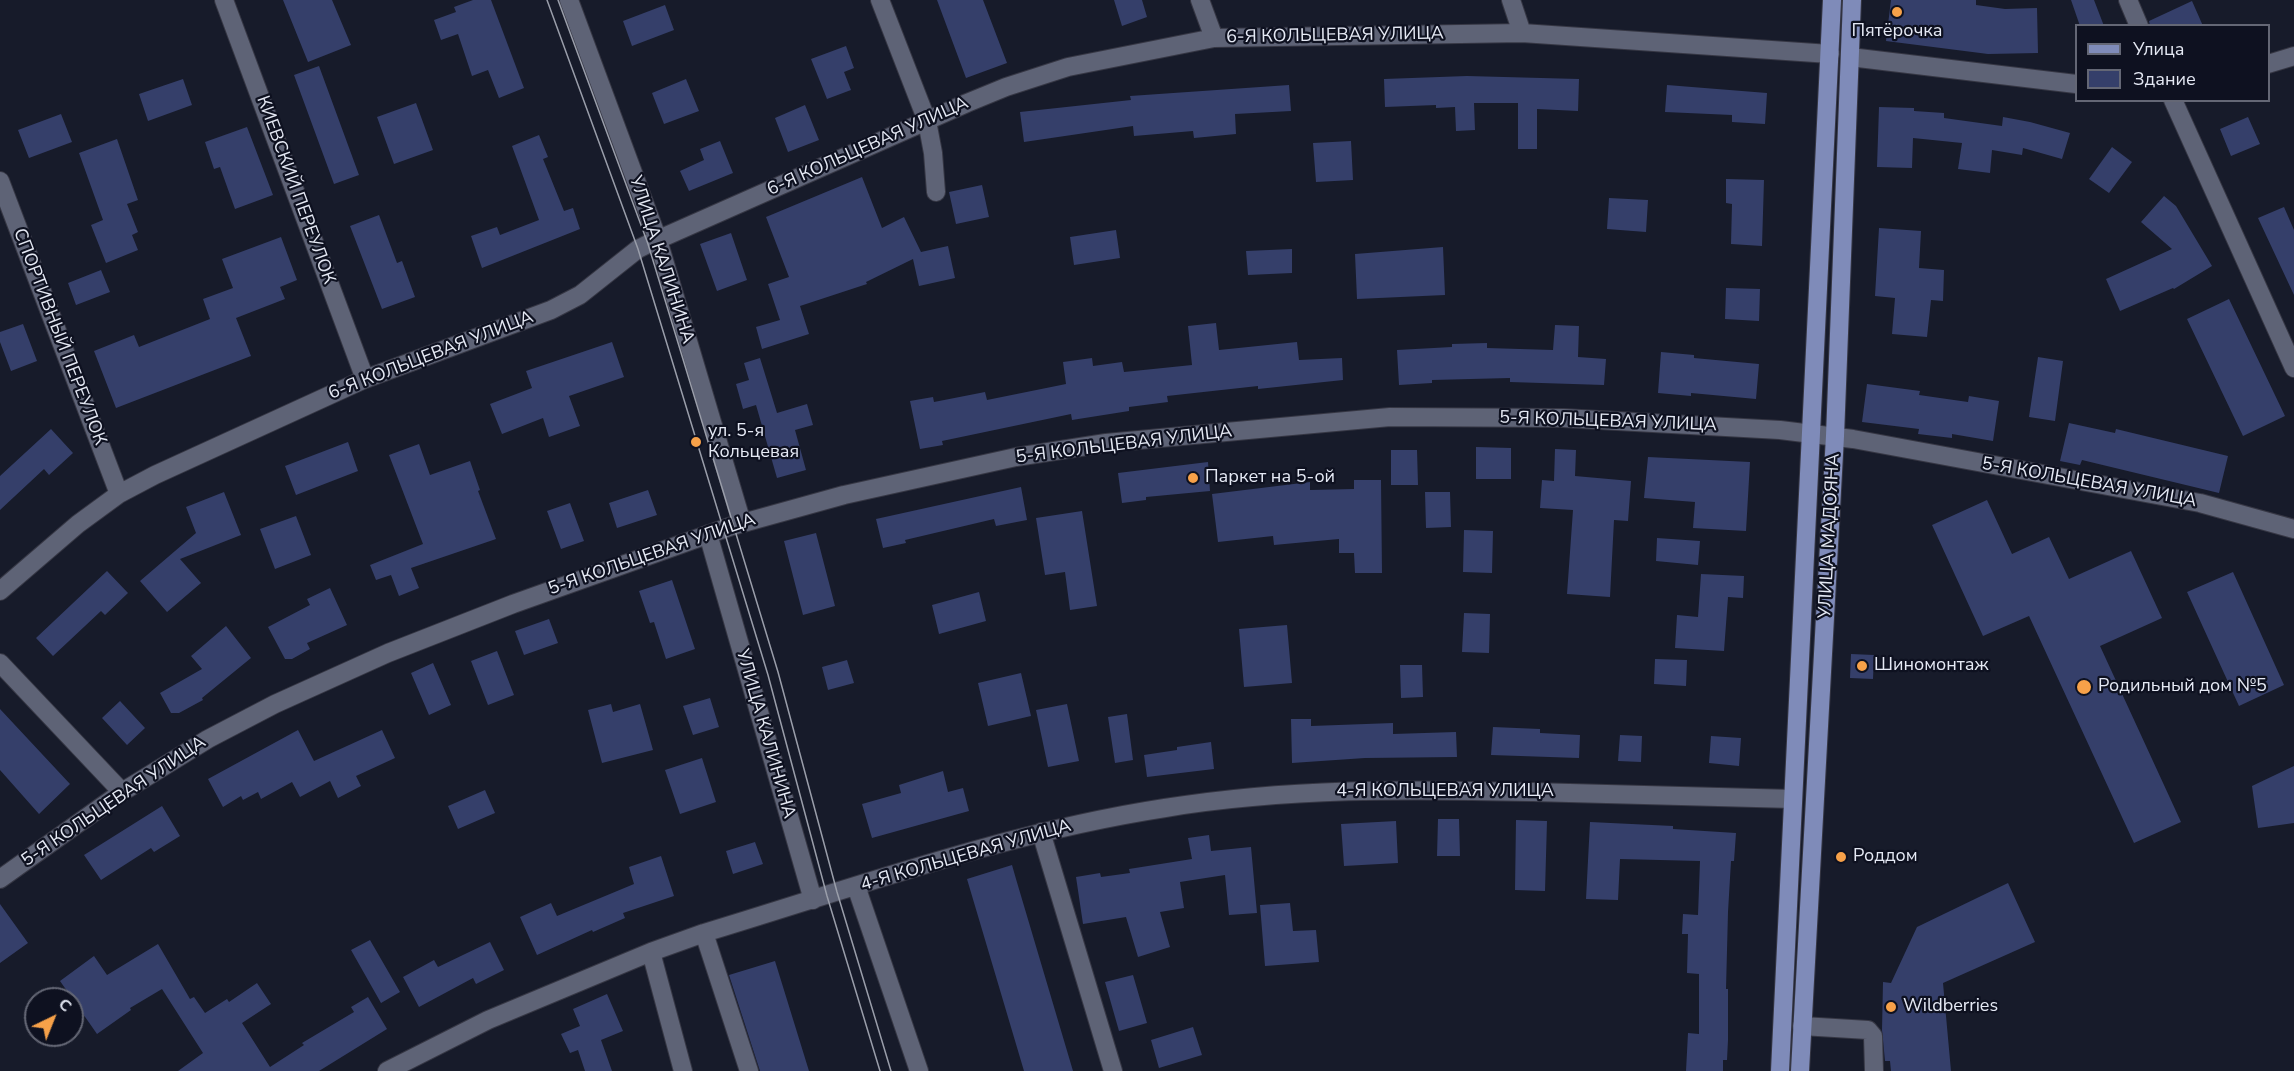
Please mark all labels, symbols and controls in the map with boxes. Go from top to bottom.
marker: Пятёрочка [1890,5,1904,19]
place label: Пятёрочка [1852,21,1942,43]
street label: 6-Я КОЛЬЦЕВАЯ УЛИЦА [1226,23,1444,49]
legend [2075,24,2270,102]
text: Улица [2133,37,2184,61]
text: Здание [2133,67,2196,91]
street label: КИЕВСКИЙ ПЕРЕУЛОК [251,93,339,287]
street label: 6-Я КОЛЬЦЕВАЯ УЛИЦА [764,93,972,201]
street label: УЛИЦА КАЛИНИНА [624,173,698,347]
street label: СПОРТИВНЫЙ ПЕРЕУЛОК [8,226,110,448]
street label: 6-Я КОЛЬЦЕВАЯ УЛИЦА [326,307,536,405]
street label: 5-Я КОЛЬЦЕВАЯ УЛИЦА [1499,407,1717,437]
place label: ул. 5-я Кольцевая [708,421,799,464]
street label: 5-Я КОЛЬЦЕВАЯ УЛИЦА [1015,421,1233,469]
marker: ул. 5-я Кольцевая [689,435,703,449]
street label: УЛИЦА МАДОЯНА [1815,453,1845,619]
street label: 5-Я КОЛЬЦЕВАЯ УЛИЦА [1980,453,2198,513]
place label: Паркет на 5-ой [1205,467,1335,489]
marker: Паркет на 5-ой [1186,471,1200,485]
street label: 5-Я КОЛЬЦЕВАЯ УЛИЦА [546,509,758,601]
street label: УЛИЦА КАЛИНИНА [730,647,800,821]
place label: Шиномонтаж [1874,655,1989,677]
marker: Шиномонтаж [1855,659,1869,673]
place label: Родильный дом №5 [2098,676,2267,698]
marker: Родильный дом №5 [2075,678,2093,696]
street label: 5-Я КОЛЬЦЕВАЯ УЛИЦА [18,732,210,872]
street label: 4-Я КОЛЬЦЕВАЯ УЛИЦА [1336,781,1554,803]
street label: 4-Я КОЛЬЦЕВАЯ УЛИЦА [858,816,1074,896]
place label: Роддом [1853,846,1918,868]
marker: Роддом [1834,850,1848,864]
north arrow [24,987,84,1047]
text: С [53,994,76,1017]
place label: Wildberries [1903,996,1998,1018]
marker: Wildberries [1884,1000,1898,1014]

